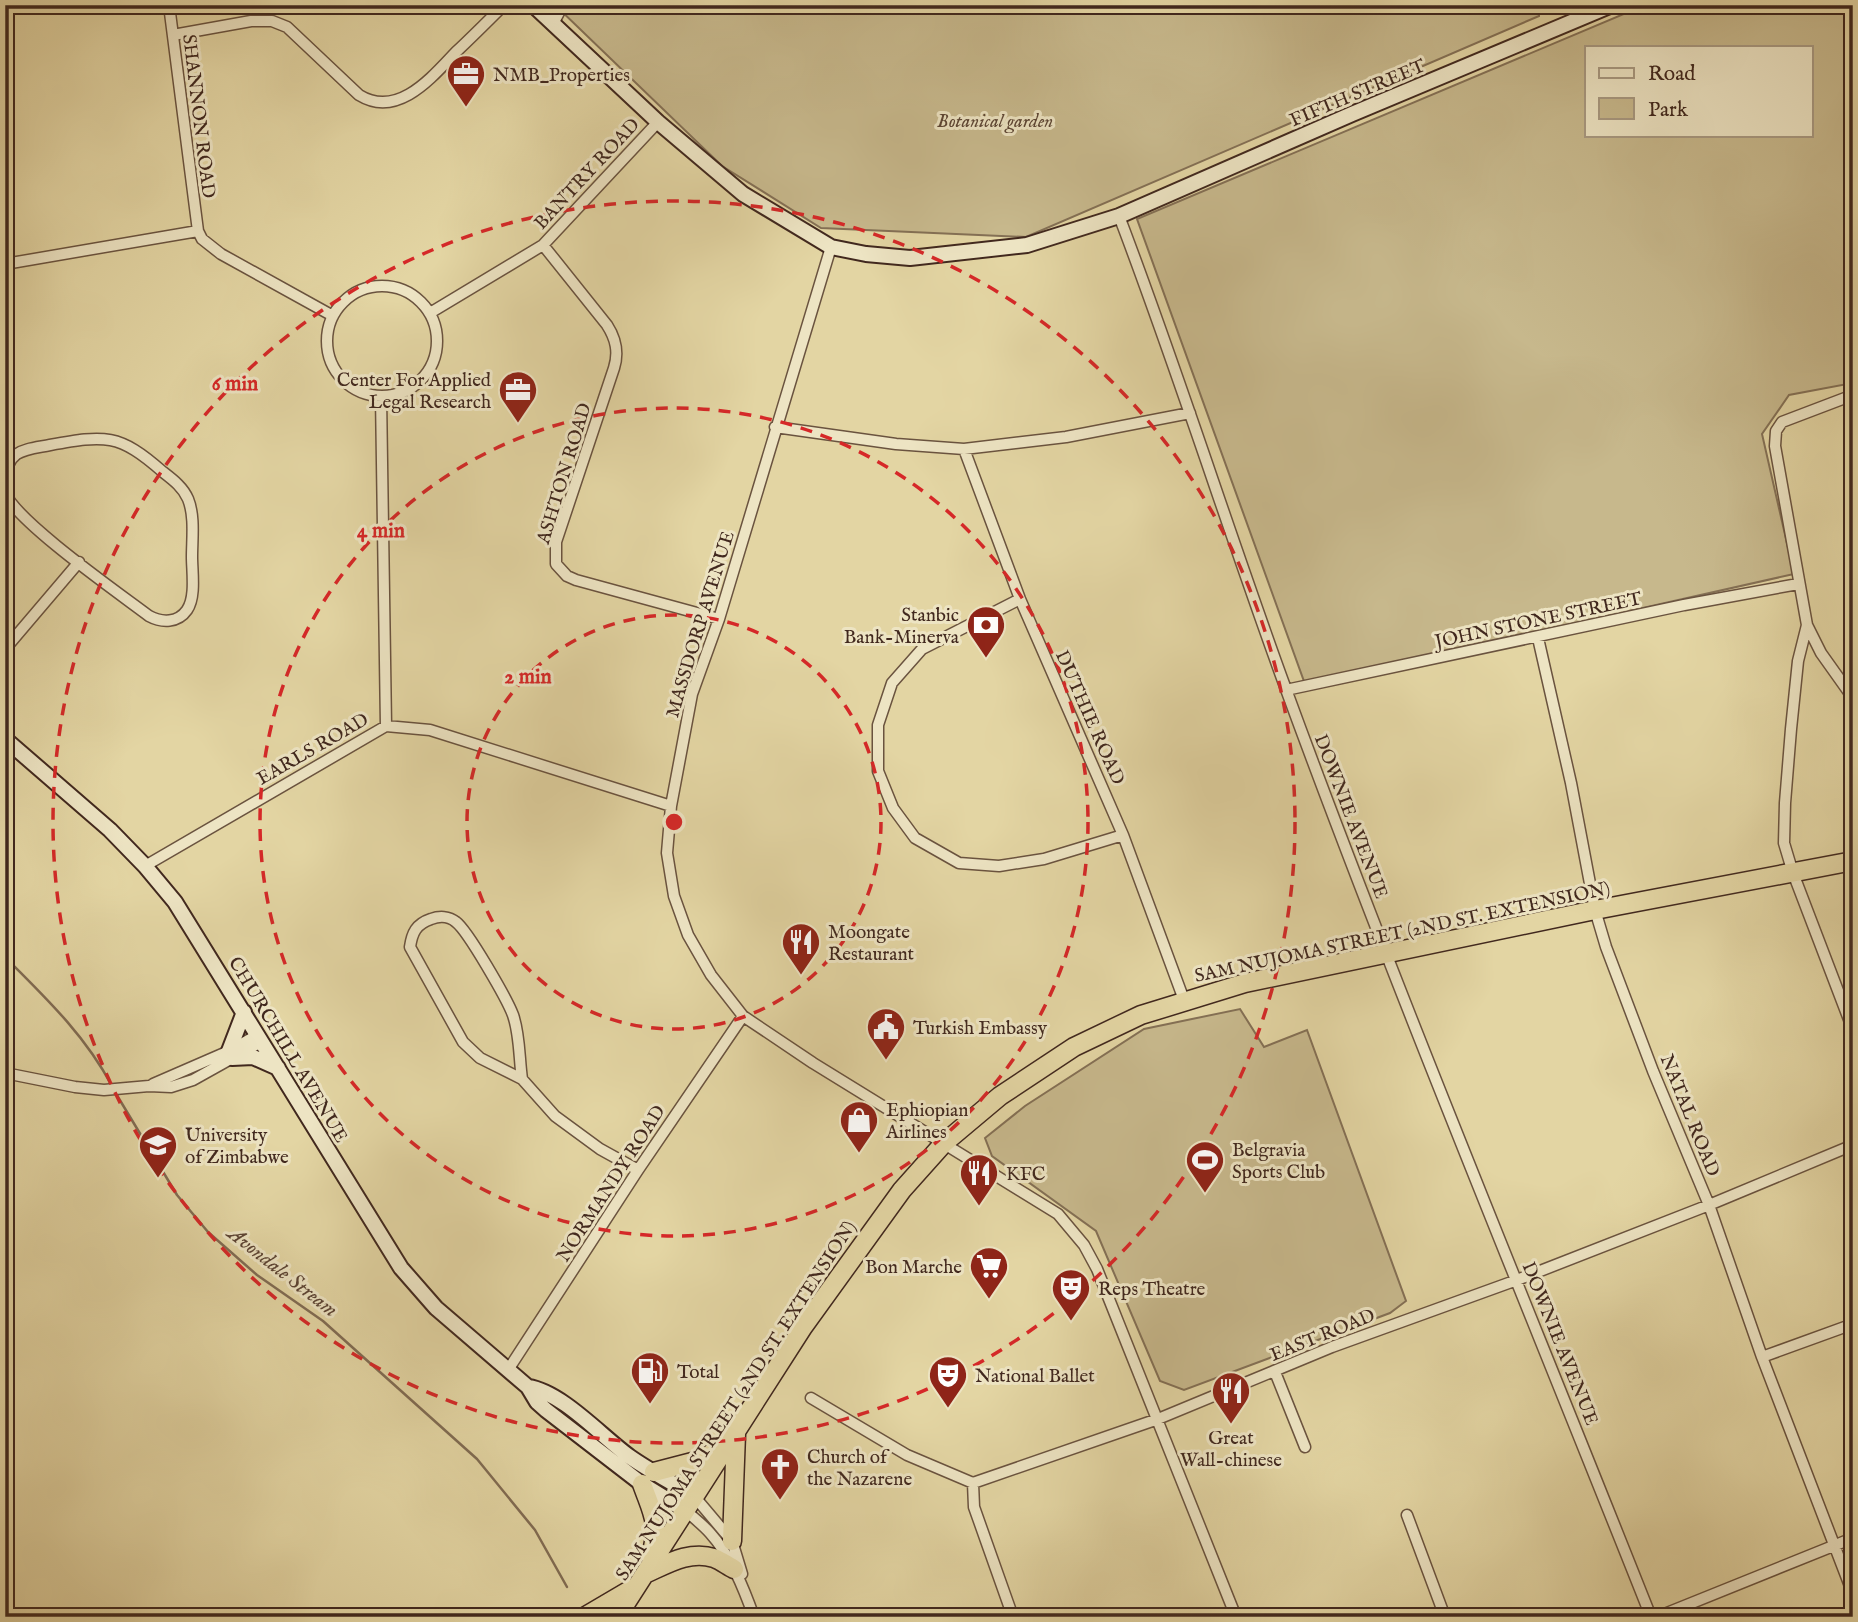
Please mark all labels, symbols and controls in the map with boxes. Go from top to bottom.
street label: SHANNON ROAD [176,33,220,200]
legend [1585,46,1812,136]
office icon: NMB_Properties [445,53,487,108]
street label: FIFTH STREET [1286,54,1429,133]
text: Road [1648,61,1696,88]
place label: NMB_Properties [493,64,630,88]
text: Park [1648,97,1689,124]
park label: Botanical garden [937,110,1053,134]
street label: BANTRY ROAD [529,113,645,235]
place label: Center For Applied Legal Research [337,369,492,415]
office icon: Center For Applied Legal Research [497,369,539,424]
text: 6 min [212,371,258,398]
street label: ASHTON ROAD [532,400,598,548]
text: 4 min [357,518,405,545]
street label: MASSDORP AVENUE [661,528,741,721]
street label: JOHN STONE STREET [1431,587,1644,655]
place label: Stanbic Bank-Minerva [844,604,960,650]
bank icon: Stanbic Bank-Minerva [965,604,1007,659]
street label: DUTHIE ROAD [1049,647,1130,789]
text: 2 min [504,664,552,691]
street label: EARLS ROAD [253,708,373,791]
street label: DOWNIE AVENUE [1308,731,1393,902]
centre of rings [662,810,686,834]
street label: SAM NUJOMA STREET (2ND ST. EXTENSION) [1192,877,1612,989]
restaurant icon: Moongate Restaurant [780,921,822,976]
place label: Moongate Restaurant [828,921,915,967]
street label: CHURCHILL AVENUE [222,953,352,1147]
public building icon: Turkish Embassy [865,1006,907,1061]
place label: Turkish Embassy [913,1017,1048,1041]
street label: NATAL ROAD [1654,1051,1725,1180]
shop icon: Ephiopian Airlines [838,1099,880,1154]
place label: Ephiopian Airlines [885,1099,968,1145]
street label: NORMANDY ROAD [552,1101,671,1267]
school or university icon: University of Zimbabwe [137,1124,179,1179]
place label: University of Zimbabwe [185,1124,289,1170]
sports icon: Belgravia Sports Club [1184,1139,1226,1194]
place label: Belgravia Sports Club [1232,1139,1325,1185]
restaurant icon: KFC [958,1152,1000,1207]
place label: KFC [1006,1163,1045,1187]
street label: SAM NUJOMA STREET (2ND ST. EXTENSION) [611,1217,862,1586]
water label: Avondale Stream [220,1219,343,1324]
supermarket icon: Bon Marche [968,1245,1010,1300]
place label: Bon Marche [865,1256,962,1280]
street label: DOWNIE AVENUE [1515,1259,1603,1429]
theatre icon: Reps Theatre [1050,1267,1092,1322]
place label: Reps Theatre [1098,1278,1206,1302]
street label: EAST ROAD [1267,1304,1379,1368]
fuel station icon: Total [629,1350,671,1405]
theatre icon: National Ballet [927,1354,969,1409]
place label: Total [677,1361,720,1385]
place label: National Ballet [975,1365,1095,1389]
restaurant icon: Great Wall-chinese [1210,1370,1252,1425]
place label: Great Wall-chinese [1180,1427,1282,1473]
church icon: Church of the Nazarene [759,1446,801,1501]
place label: Church of the Nazarene [807,1446,912,1492]

